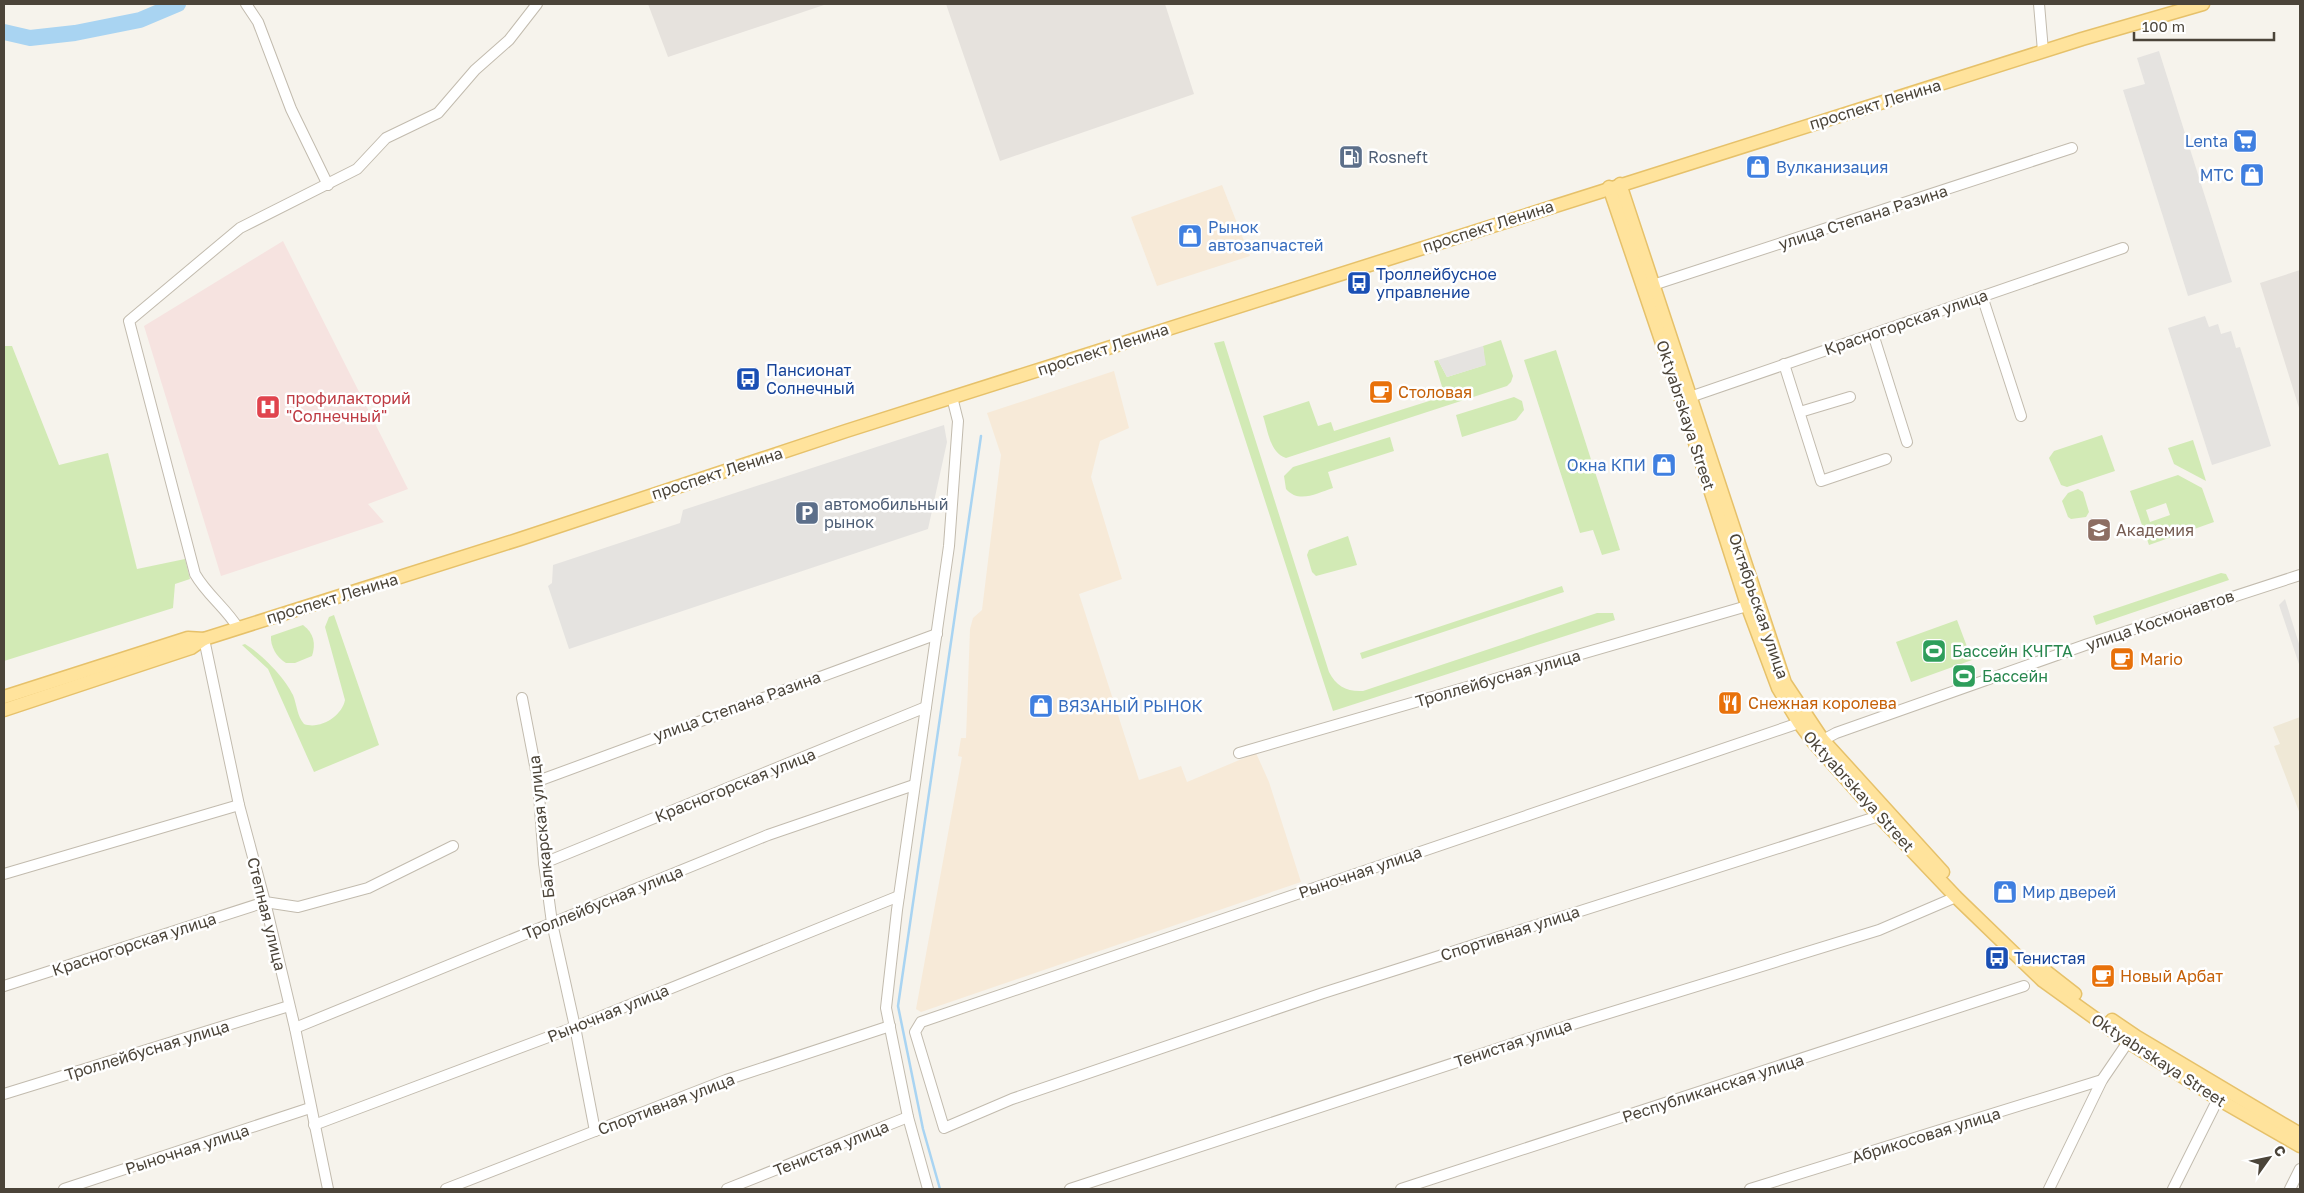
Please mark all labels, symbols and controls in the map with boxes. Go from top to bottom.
scale bar [2134,10,2274,42]
text: 100 m [2142,17,2185,35]
street label: проспект Ленина [1807,74,1943,134]
supermarket icon: Lenta [2232,128,2258,154]
place label: Lenta [2185,131,2228,151]
fuel station icon: Rosneft [1338,144,1364,170]
place label: Rosneft [1368,147,1428,167]
shop icon: Вулканизация [1745,154,1771,180]
place label: Вулканизация [1776,157,1888,177]
shop icon: МТС [2239,162,2265,188]
place label: МТС [2200,165,2234,185]
street label: улица Степана Разина [1776,180,1950,254]
street label: проспект Ленина [1420,195,1556,257]
place label: Рынок автозапчастей [1208,217,1324,255]
shop icon: Рынок автозапчастей [1177,223,1203,249]
place label: Троллейбусное управление [1376,264,1497,302]
bus stop icon: Троллейбусное управление [1346,270,1372,296]
street label: Красногорская улица [1822,285,1990,359]
street label: проспект Ленина [1035,318,1171,380]
street label: Oktyabrskaya Street [1652,337,1720,493]
place label: Пансионат Солнечный [766,360,855,398]
bus stop icon: Пансионат Солнечный [735,366,761,392]
cafe icon: Столовая [1368,379,1394,405]
place label: Столовая [1398,382,1472,402]
place label: профилакторий "Солнечный" [286,388,411,426]
hospital icon: профилакторий "Солнечный" [255,394,281,420]
street label: проспект Ленина [649,442,785,504]
shop icon: Окна КПИ [1651,452,1677,478]
place label: Окна КПИ [1567,455,1646,475]
place label: автомобильный рынок [824,494,949,532]
parking icon: автомобильный рынок [794,500,820,526]
school or university icon: Академия [2086,517,2112,543]
place label: Академия [2116,520,2194,540]
street label: Октябрьская улица [1725,531,1793,681]
street label: проспект Ленина [264,568,400,628]
street label: улица Космонавтов [2083,585,2237,655]
sports icon: Бассейн КЧГТА [1921,638,1947,664]
place label: Бассейн КЧГТА [1952,641,2073,661]
street label: Троллейбусная улица [1413,645,1583,711]
cafe icon: Mario [2109,646,2135,672]
place label: Mario [2140,649,2183,669]
sports icon: Бассейн [1951,663,1977,689]
street label: улица Степана Разина [651,666,823,746]
place label: Бассейн [1982,666,2048,686]
restaurant icon: Снежная королева [1717,690,1743,716]
shop icon: ВЯЗАНЫЙ РЫНОК [1028,693,1054,719]
place label: Снежная королева [1748,693,1897,713]
place label: ВЯЗАНЫЙ РЫНОК [1058,696,1203,716]
street label: Oktyabrskaya Street [1799,726,1919,856]
street label: Красногорская улица [652,744,818,826]
street label: Балкарская улица [524,754,558,900]
street label: Рыночная улица [1296,842,1424,902]
street label: Степная улица [243,855,291,973]
street label: Троллейбусная улица [520,861,686,943]
shop icon: Мир дверей [1992,879,2018,905]
place label: Мир дверей [2022,882,2116,902]
street label: Спортивная улица [1438,901,1582,965]
street label: Красногорская улица [49,908,219,980]
bus stop icon: Тенистая [1984,945,2010,971]
place label: Тенистая [2014,948,2086,968]
cafe icon: Новый Арбат [2090,963,2116,989]
place label: Новый Арбат [2120,966,2223,986]
street label: Рыночная улица [544,980,672,1046]
street label: Oktyabrskaya Street [2088,1009,2230,1111]
street label: Троллейбусная улица [62,1015,232,1085]
street label: Тенистая улица [1452,1015,1574,1071]
street label: Республиканская улица [1620,1049,1806,1127]
street label: Спортивная улица [595,1069,737,1139]
street label: Абрикосовая улица [1849,1103,2003,1167]
street label: Тенистая улица [770,1116,892,1180]
street label: Рыночная улица [122,1120,252,1178]
north arrow [2244,1133,2294,1183]
text: С [2270,1142,2290,1159]

